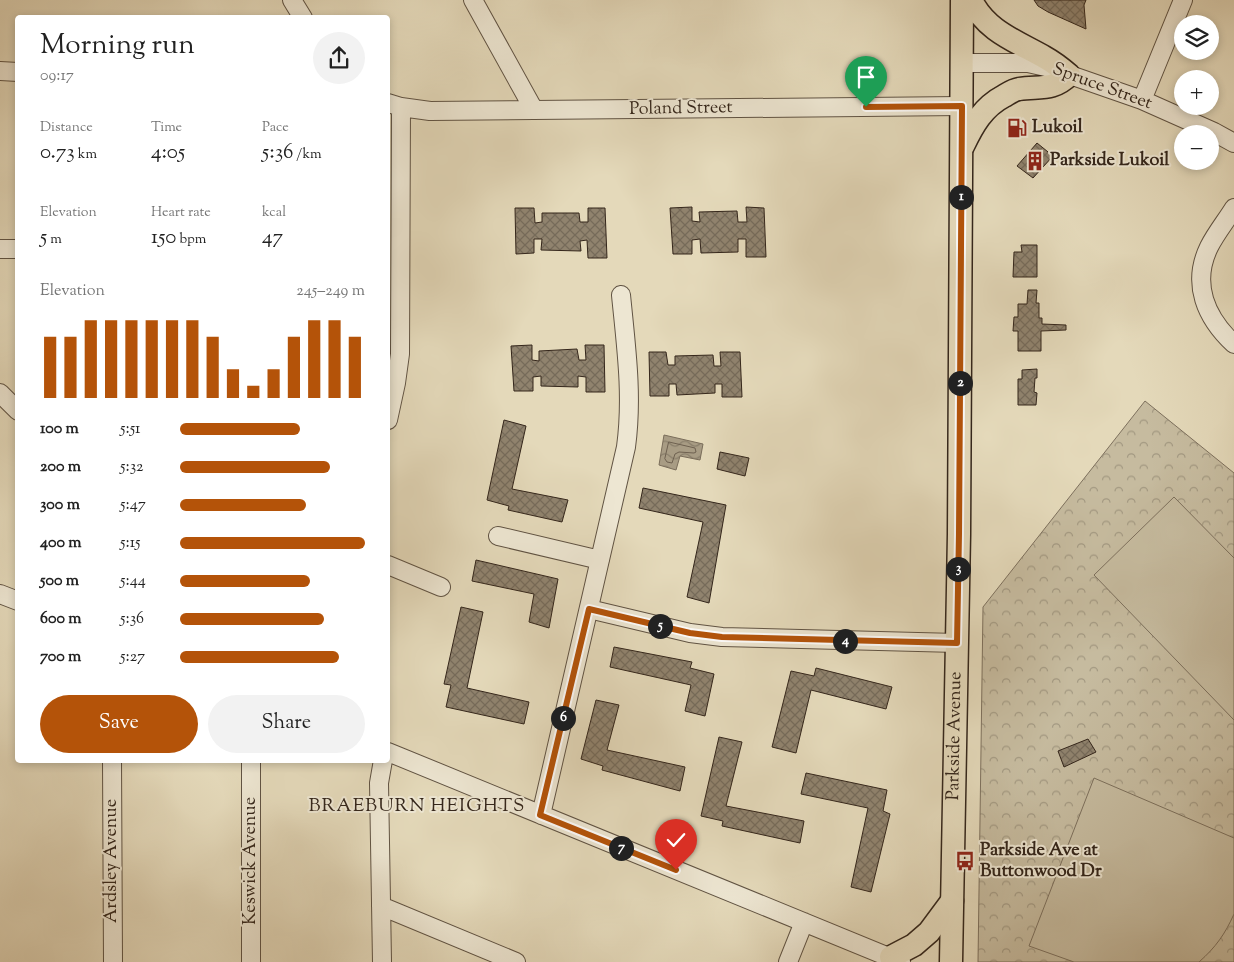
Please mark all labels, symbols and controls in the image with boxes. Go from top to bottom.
map controls [1174,15,1219,170]
button: layers [1174,15,1219,60]
text: Morning run [40,26,195,66]
button: share [313,32,365,84]
pin [845,56,887,107]
street label: Spruce Street [1048,57,1156,117]
icon: arrive [852,63,880,91]
text: 09:17 [40,65,74,88]
button: + [1174,70,1219,115]
street label: Poland Street [629,95,733,123]
place label: Lukoil [1032,115,1084,141]
fuel station icon: Lukoil [1006,117,1028,139]
text: Distance [40,118,93,138]
text: Time [151,118,182,138]
text: Pace [262,118,289,138]
button: − [1174,125,1219,170]
text: 0.73 [40,138,75,168]
text: 4:05 [151,138,185,168]
text: 5:36 [262,138,293,168]
text: km [75,145,97,165]
text: /km [293,145,322,165]
place label: Parkside Lukoil [1050,148,1170,174]
building icon: Parkside Lukoil [1024,150,1046,172]
pin: 1 [948,184,974,210]
text: 1 [959,187,964,207]
text: Elevation [40,203,97,223]
text: Heart rate [151,203,211,223]
text: kcal [262,203,286,223]
text: 5 [40,223,47,253]
text: 150 [151,223,176,253]
text: 47 [262,223,283,253]
text: m [47,230,62,250]
text: bpm [176,230,206,250]
text: Elevation [40,280,105,303]
text: 245–249 m [296,280,365,303]
pin: 2 [948,370,972,396]
text: 2 [957,373,964,393]
text: 100 m [40,418,79,441]
text: 5:51 [120,418,141,441]
text: 200 m [40,456,81,479]
text: 5:32 [120,456,144,479]
text: 300 m [40,494,80,517]
text: 5:47 [120,494,146,517]
text: 400 m [40,532,82,555]
text: 5:15 [120,532,141,555]
pin: 3 [946,556,970,582]
text: 3 [956,559,961,579]
text: 500 m [40,570,79,593]
text: 5:44 [120,570,146,593]
text: 600 m [40,608,82,631]
text: 5:36 [120,608,144,631]
pin: 5 [648,614,672,638]
text: 5 [658,616,663,636]
pin: 4 [832,628,858,654]
text: 4 [842,631,849,651]
text: 700 m [40,646,81,669]
text: 5:27 [120,646,145,669]
street label: Parkside Avenue [941,671,969,801]
button: Save [40,695,198,753]
button: Share [208,695,365,753]
pin: 6 [550,706,576,730]
text: 6 [560,708,567,728]
district label: BRAEBURN HEIGHTS [309,793,525,820]
street label: Keswick Avenue [238,797,264,925]
street label: Ardsley Avenue [99,799,125,923]
pin [655,819,697,870]
icon: check [662,826,690,854]
pin: 7 [608,836,634,860]
text: 7 [618,838,625,858]
place label: Parkside Ave at Buttonwood Dr [980,838,1102,885]
bus stop icon: Parkside Ave at Buttonwood Dr [954,850,976,872]

